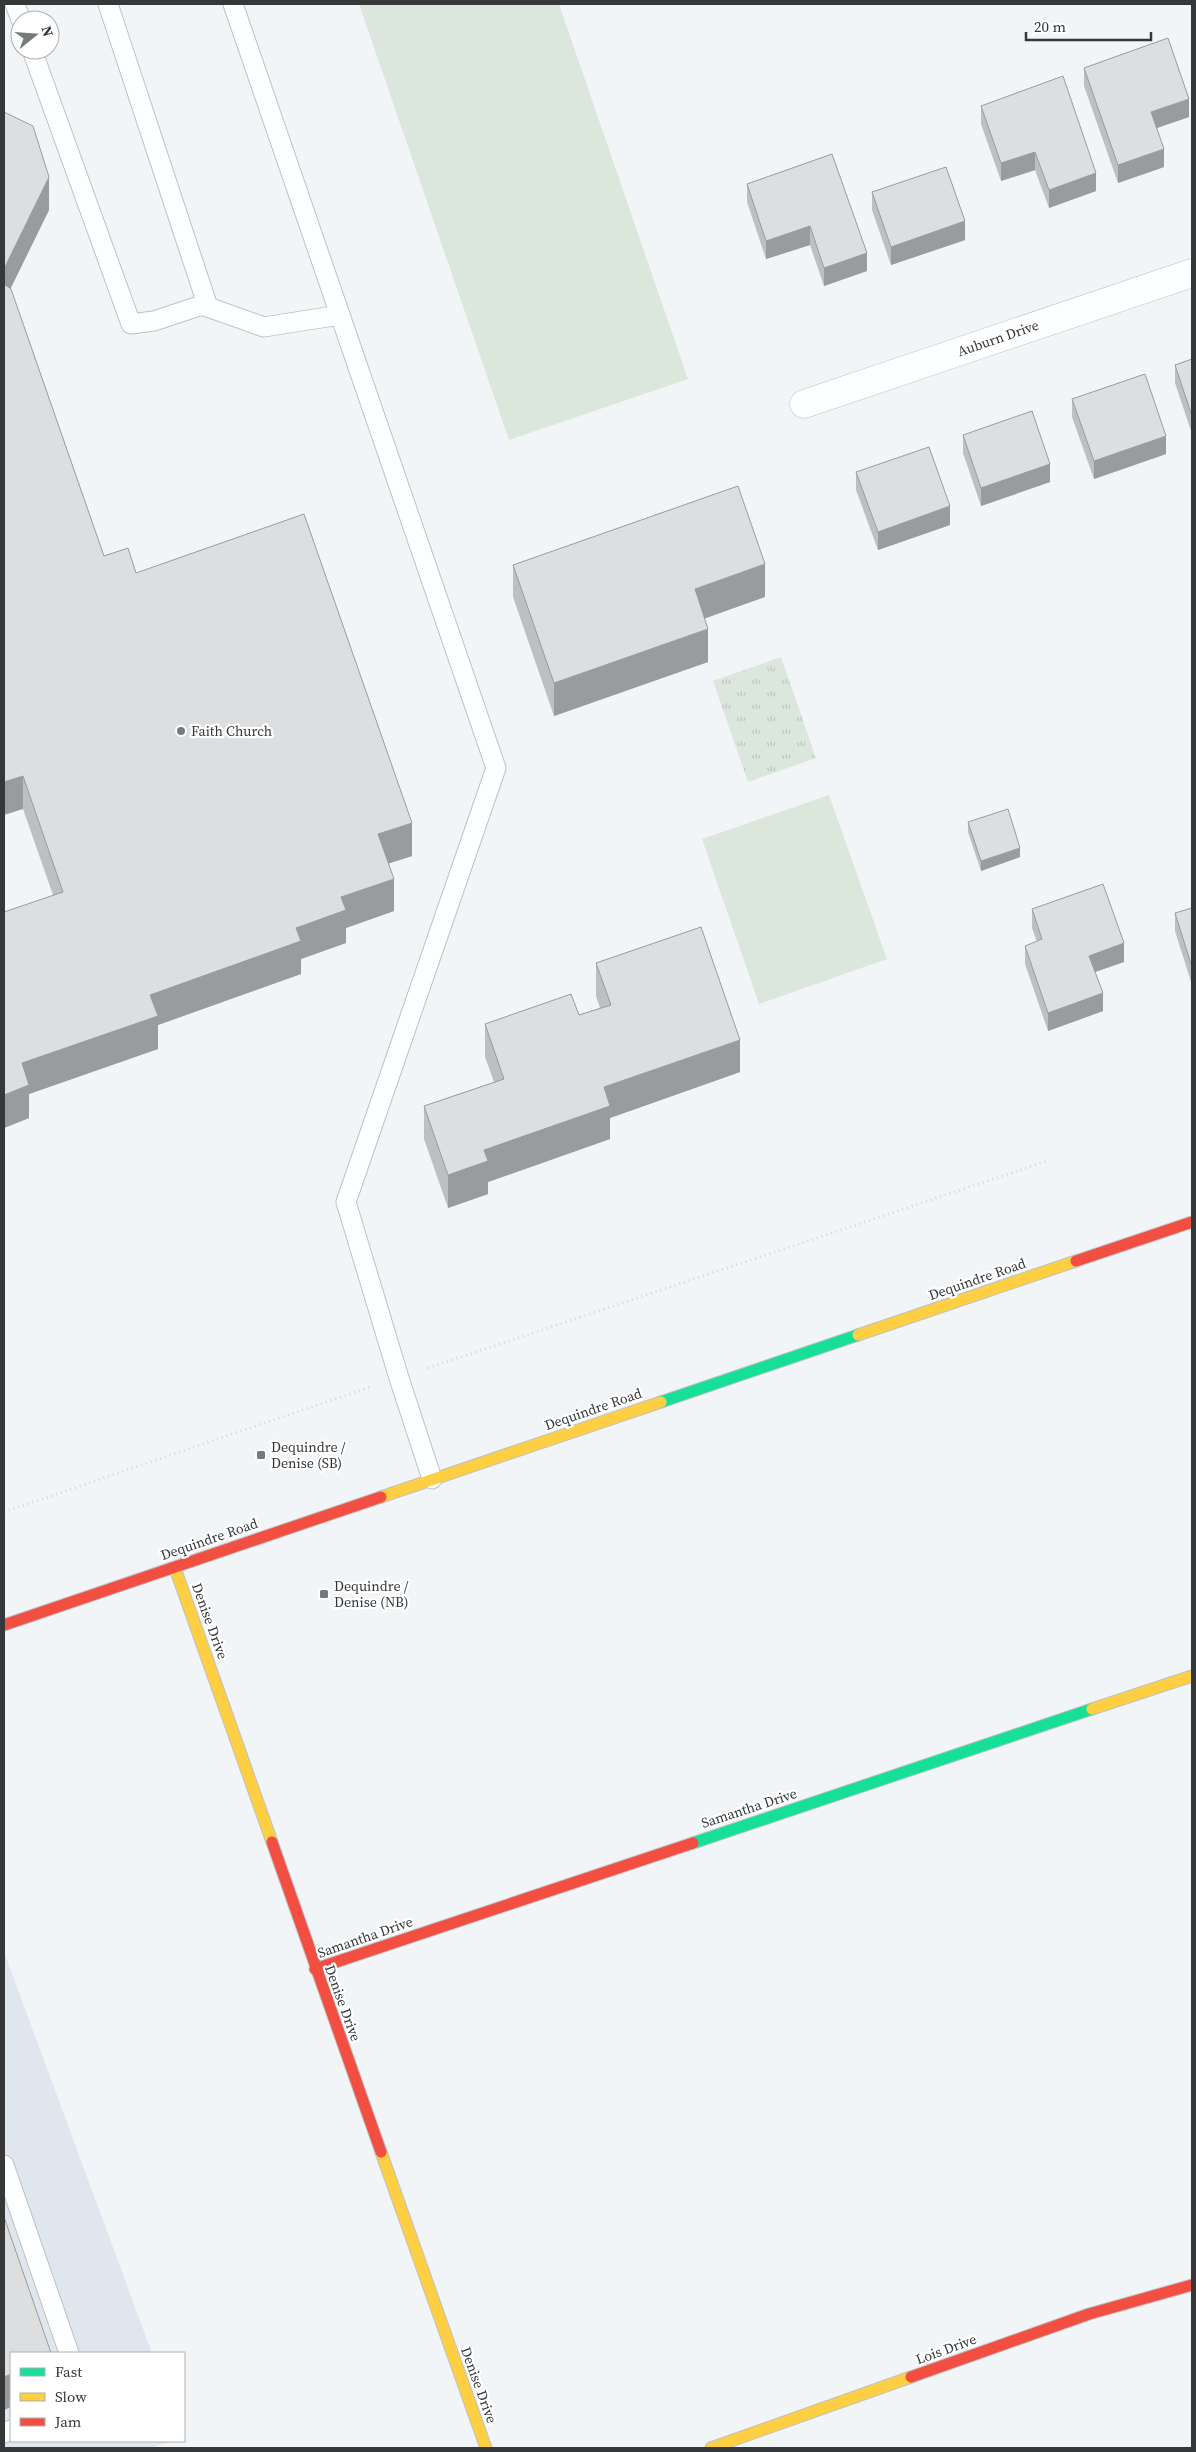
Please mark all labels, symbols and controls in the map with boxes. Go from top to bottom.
north arrow [10,10,60,60]
scale bar [1026,10,1151,42]
text: 20 m [1034,16,1066,37]
text: N [36,23,58,39]
street label: Auburn Drive [955,315,1041,361]
place label: Faith Church [191,721,272,741]
marker: Faith Church [175,725,187,737]
street label: Dequindre Road [926,1253,1028,1305]
street label: Dequindre Road [542,1383,644,1435]
place label: Dequindre / Denise (SB) [271,1437,346,1473]
marker: Dequindre / Denise (SB) [255,1449,267,1461]
street label: Dequindre Road [158,1513,260,1565]
place label: Dequindre / Denise (NB) [334,1576,409,1612]
street label: Denise Drive [187,1580,233,1662]
marker: Dequindre / Denise (NB) [318,1588,330,1600]
street label: Samantha Drive [699,1783,799,1833]
street label: Samantha Drive [315,1911,415,1963]
street label: Denise Drive [320,1962,366,2044]
street label: Lois Drive [913,2329,979,2369]
street label: Denise Drive [456,2344,502,2426]
legend [10,2352,185,2442]
text: Fast [55,2361,82,2382]
text: Slow [55,2386,87,2407]
text: Jam [54,2411,82,2432]

